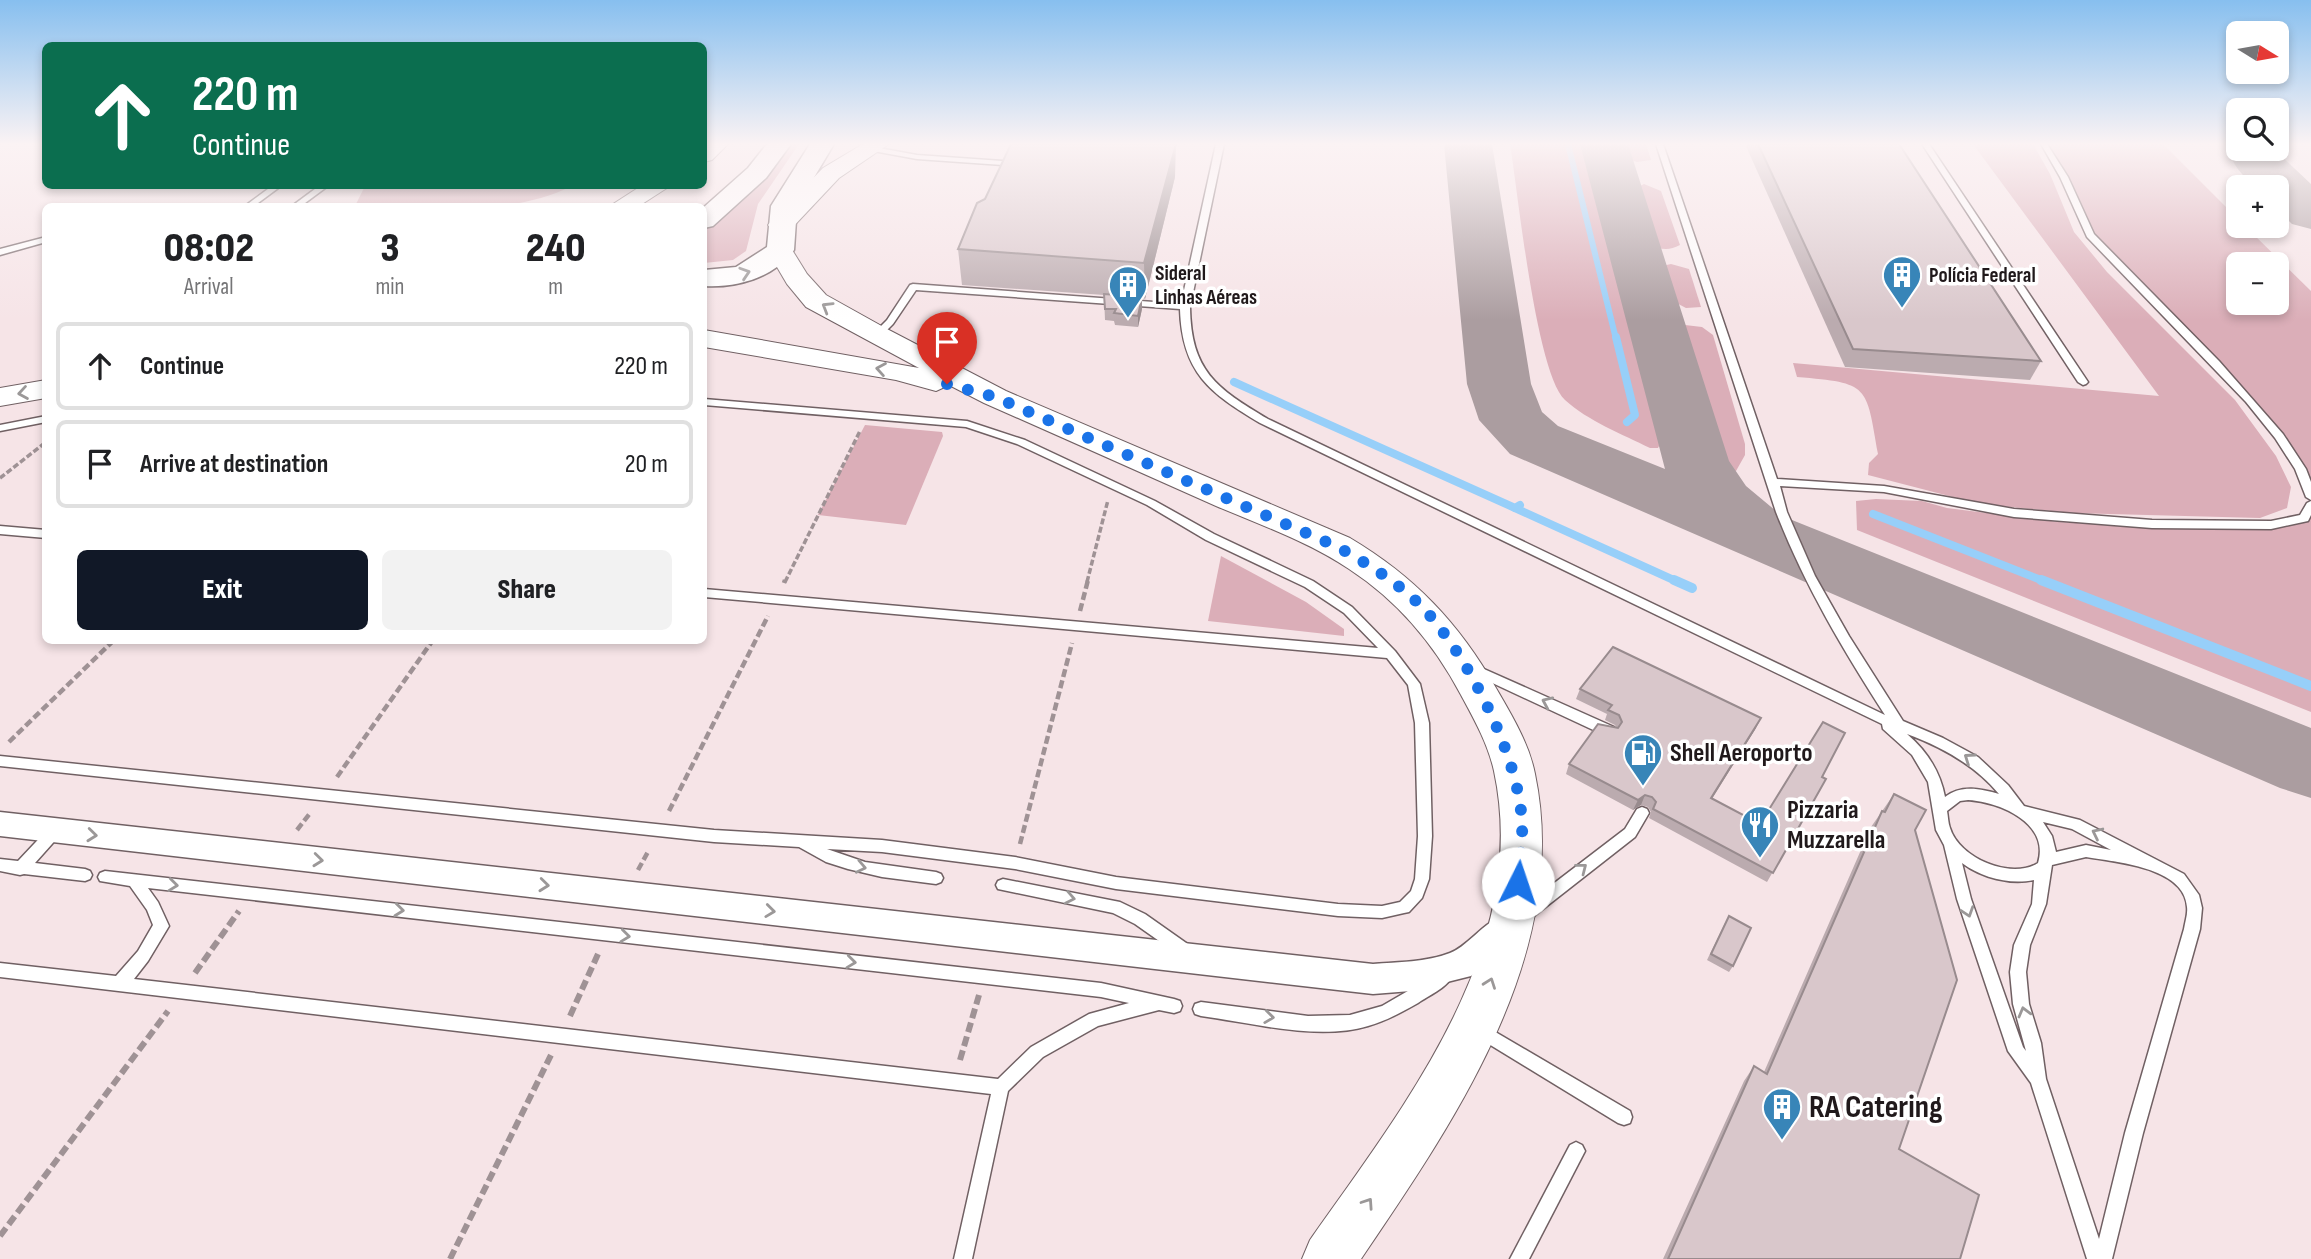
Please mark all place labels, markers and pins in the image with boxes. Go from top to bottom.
building icon: Polícia Federal [1881,254,1923,309]
place label: Sideral Linhas Aéreas [1155,261,1257,310]
place label: Polícia Federal [1929,263,2036,288]
building icon: Sideral Linhas Aéreas [1107,264,1149,319]
pin [917,312,977,384]
fuel station icon: Shell Aeroporto [1622,732,1664,787]
place label: Shell Aeroporto [1670,738,1813,769]
place label: Pizzaria Muzzarella [1787,795,1886,856]
restaurant icon: Pizzaria Muzzarella [1739,804,1781,859]
building icon: RA Catering [1761,1086,1803,1141]
place label: RA Catering [1809,1088,1942,1127]

